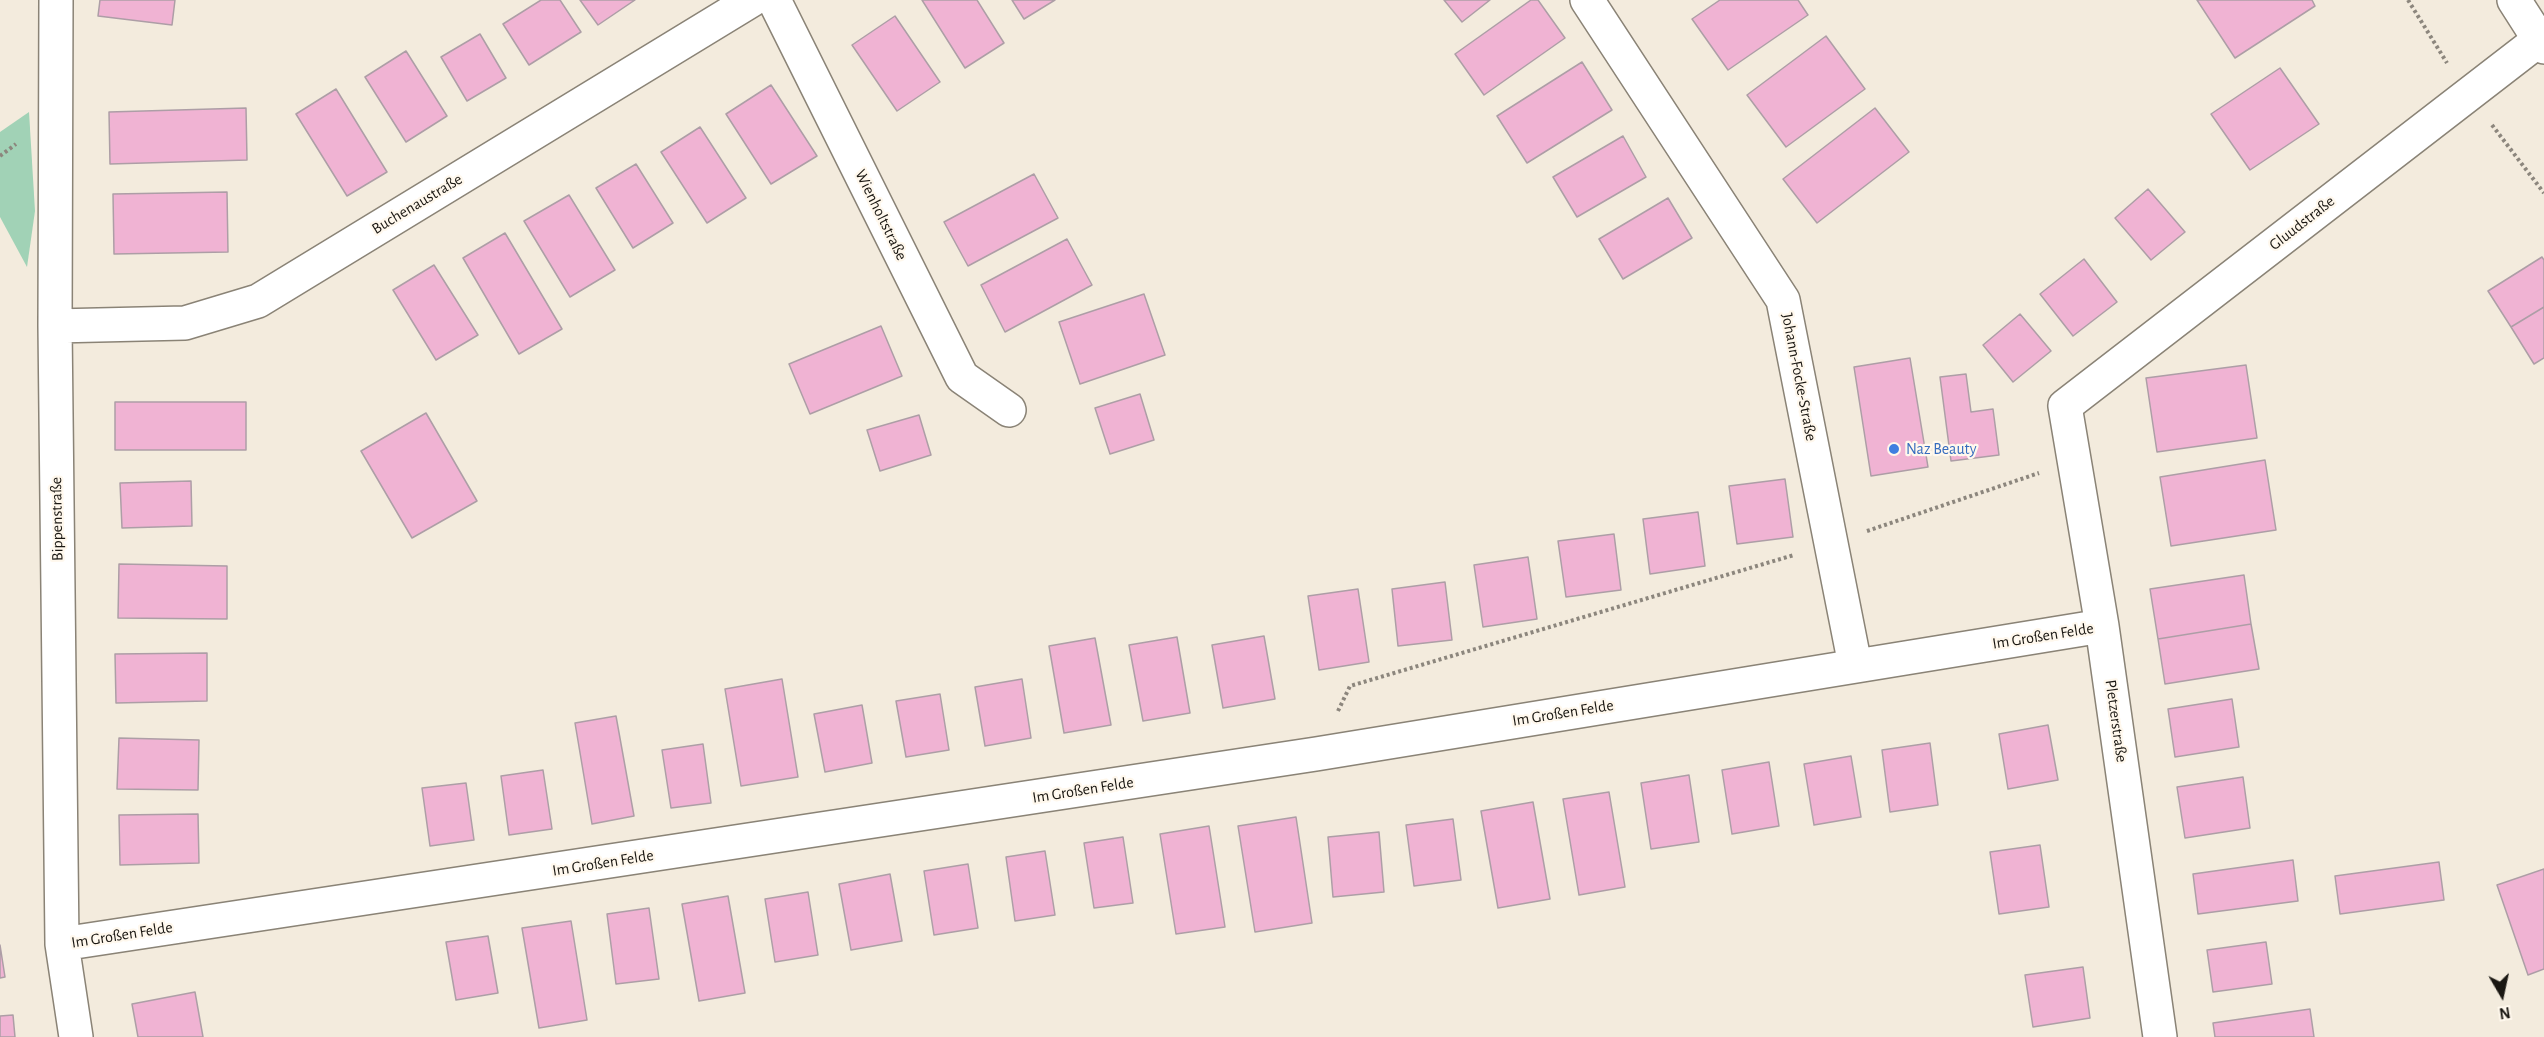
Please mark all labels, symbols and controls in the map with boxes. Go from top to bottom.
street label: Wienholtstraße [851,166,911,264]
street label: Buchenaustraße [368,169,466,239]
street label: Gluudstraße [2265,192,2339,254]
street label: Johann-Focke-Straße [1777,311,1821,443]
place label: Naz Beauty [1906,439,1977,459]
marker: Naz Beauty [1887,442,1901,456]
street label: Bippenstraße [47,477,67,561]
street label: Im Großen Felde [1991,619,2095,653]
street label: Pletzerstraße [2101,678,2131,764]
street label: Im Großen Felde [1511,696,1615,730]
street label: Im Großen Felde [1031,773,1135,807]
street label: Im Großen Felde [551,846,655,880]
street label: Im Großen Felde [70,918,174,952]
north arrow [2472,965,2532,1025]
text: N [2498,1004,2512,1022]

